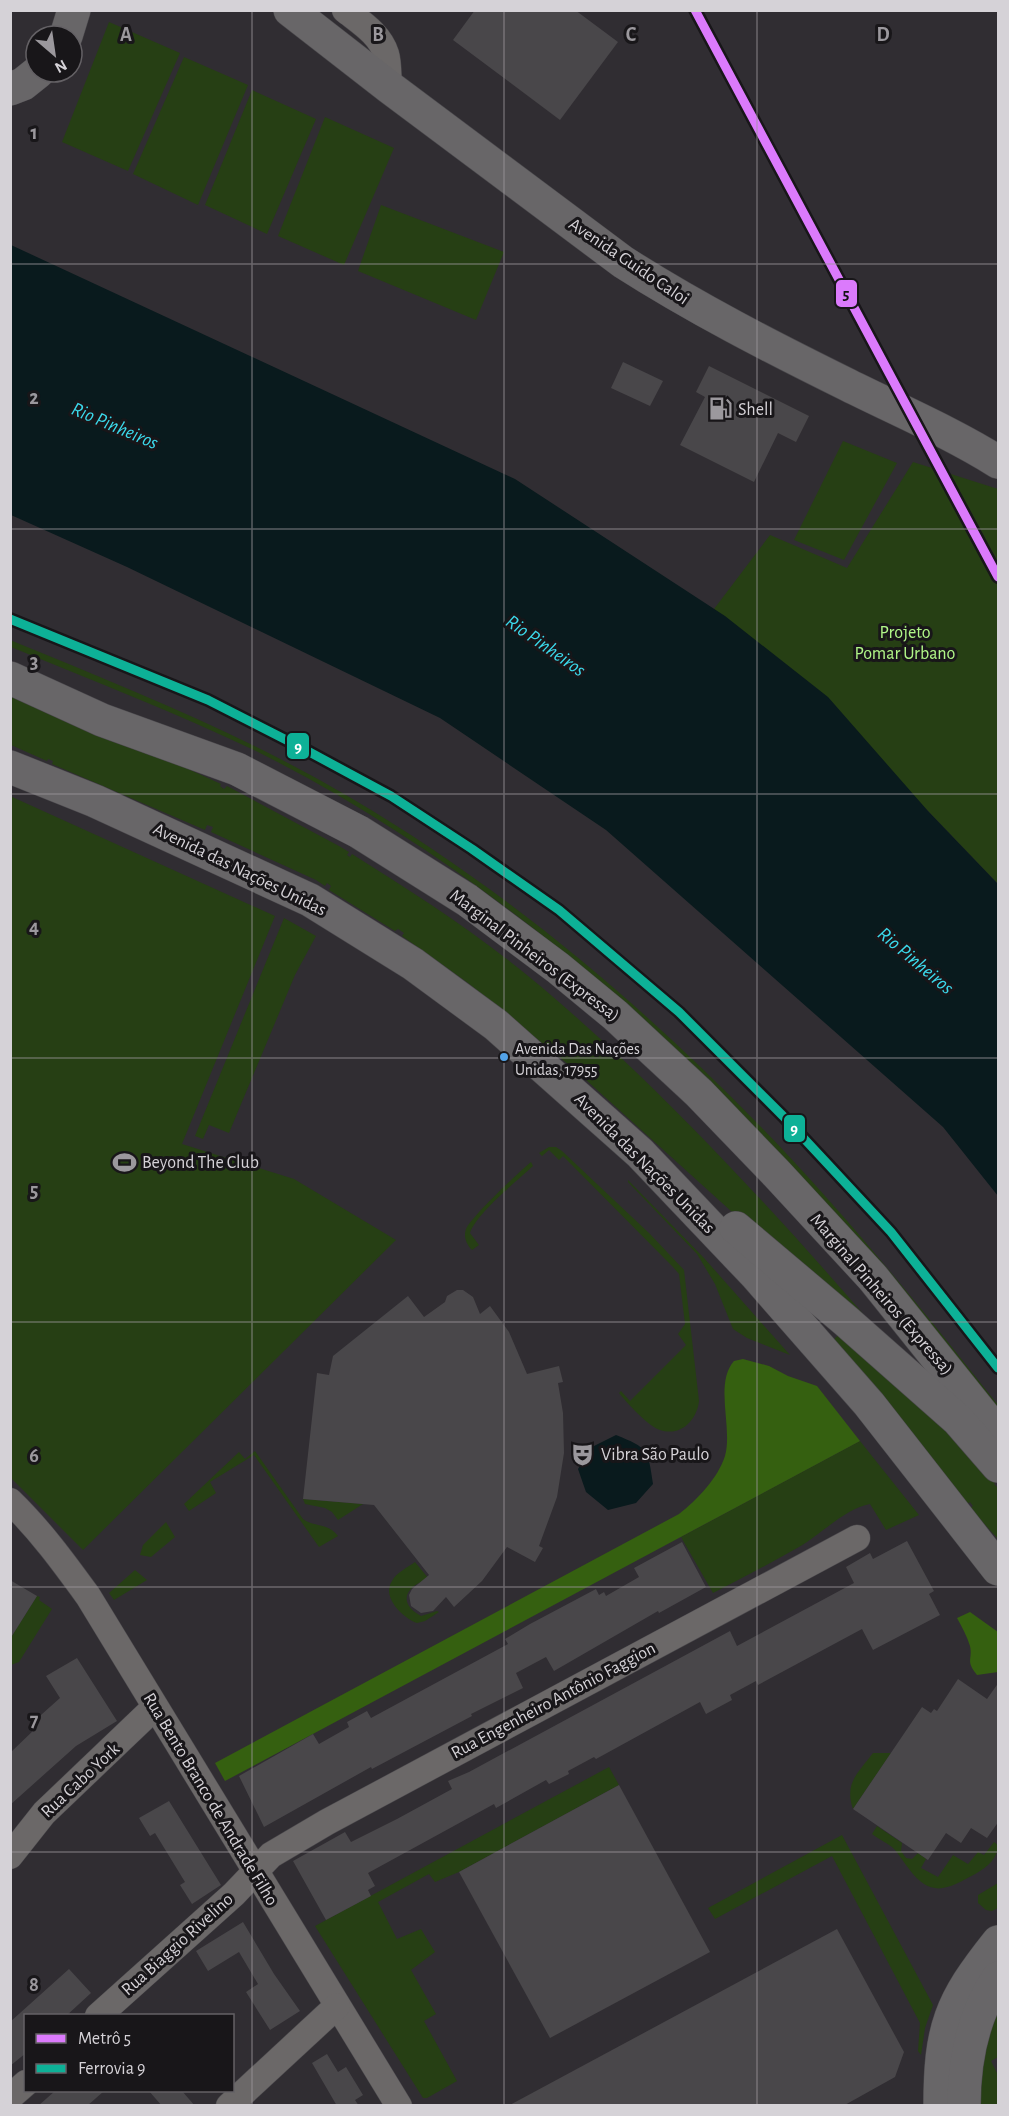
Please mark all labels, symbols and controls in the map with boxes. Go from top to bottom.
north arrow [24,24,84,84]
text: A [120,25,132,45]
text: B [372,25,384,45]
text: C [626,25,637,45]
text: D [876,25,890,45]
text: N [52,57,70,76]
text: 1 [30,123,38,143]
street label: Avenida Guido Caloi [565,215,692,309]
line badge: 5 [835,279,858,308]
text: 5 [843,286,850,302]
text: 2 [29,388,39,408]
fuel station icon: Shell [707,396,733,422]
water label: Rio Pinheiros [68,399,161,453]
place label: Shell [738,401,773,419]
water label: Rio Pinheiros [502,611,589,681]
park label: Projeto Pomar Urbano [855,624,956,663]
text: 3 [30,652,38,672]
line badge: 9 [286,732,310,760]
text: 9 [294,739,302,755]
street label: Avenida das Nações Unidas [150,820,329,920]
street label: Marginal Pinheiros (Expressa) [446,886,623,1025]
text: 4 [29,917,39,937]
water label: Rio Pinheiros [874,924,958,998]
place label: Avenida Das Nações Unidas, 17955 [515,1041,640,1078]
marker: Avenida Das Nações Unidas, 17955 [498,1051,510,1063]
street label: Avenida das Nações Unidas [571,1090,718,1237]
line badge: 9 [783,1114,806,1143]
text: 9 [790,1121,798,1137]
sports icon: Beyond The Club [111,1149,137,1175]
place label: Beyond The Club [142,1154,259,1172]
text: 5 [30,1181,38,1201]
street label: Marginal Pinheiros (Expressa) [806,1211,956,1379]
theatre icon: Vibra São Paulo [570,1441,596,1467]
text: 6 [29,1446,39,1466]
place label: Vibra São Paulo [601,1446,710,1464]
street label: Rua Engenheiro Antônio Faggion [448,1639,659,1762]
street label: Rua Bento Branco de Andrade Filho [139,1690,281,1909]
text: 7 [30,1710,39,1730]
street label: Rua Cabo York [38,1740,124,1821]
street label: Rua Biaggio Rivelino [118,1890,237,1999]
text: 8 [29,1975,39,1995]
legend [24,2014,234,2092]
text: Metrô 5 [78,2030,131,2048]
text: Ferrovia 9 [78,2060,145,2078]

